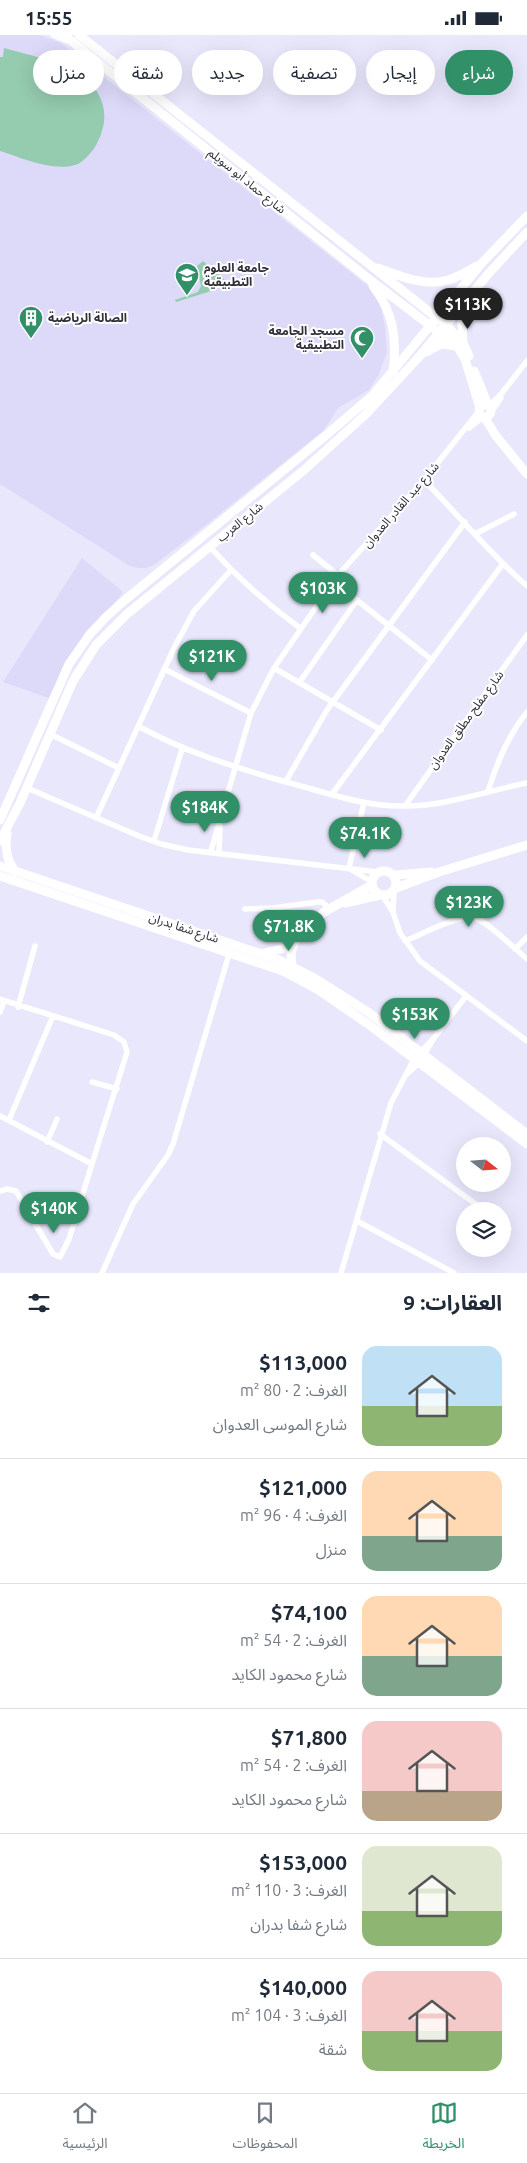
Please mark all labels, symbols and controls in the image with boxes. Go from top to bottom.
text: 15:55 [25,7,73,29]
chip: منزل [33,50,104,95]
chip: شقة [114,50,182,95]
chip: جديد [192,50,263,95]
chip: تصفية [273,50,356,95]
chip: إيجار [366,50,435,95]
chip: شراء [445,50,513,95]
street label: شارع حماد أبو سويلم [204,145,289,218]
place label: جامعة العلوم التطبيقية [204,261,269,289]
school or university icon: جامعة العلوم التطبيقية [174,262,200,296]
pin: $113K [433,287,503,330]
text: $113K [445,295,491,313]
building icon: الصالة الرياضية [18,305,44,339]
place label: الصالة الرياضية [48,311,127,325]
place label: مسجد الجامعة التطبيقية [268,324,344,352]
mosque icon: مسجد الجامعة التطبيقية [349,325,375,359]
street label: شارع عبد القادر العدوان [360,459,443,552]
street label: شارع العرب [214,499,267,546]
pin: $103K [288,571,358,614]
text: $103K [300,579,346,597]
pin: $121K [177,639,247,682]
text: $121K [189,647,235,665]
street label: شارع مفلح مطلق العدوان [426,668,508,773]
pin: $184K [170,791,240,833]
text: $184K [182,798,228,816]
pin: $74.1K [324,817,406,859]
text: $74.1K [340,824,390,842]
pin: $123K [434,885,504,928]
text: $123K [446,893,492,911]
pin: $71.8K [248,909,330,952]
street label: شارع شفا بدران [147,910,221,948]
text: $71.8K [264,917,314,935]
pin: $153K [380,997,450,1040]
text: $153K [392,1005,438,1023]
north arrow [456,1137,511,1193]
map controls [456,1137,511,1257]
pin: $140K [19,1191,89,1234]
text: $140K [31,1199,77,1217]
button: layers [456,1202,511,1257]
icon: filters [25,1289,53,1317]
text: العقارات: 9 [403,1290,502,1314]
text: $113,000 [259,1350,347,1374]
icon: home [402,1366,462,1426]
text: الغرف: 2 · 80 m² [240,1381,347,1399]
text: شارع الموسى العدوان [213,1415,347,1433]
text: $121,000 [259,1475,347,1499]
icon: home [402,1491,462,1551]
text: الغرف: 4 · 96 m² [240,1506,347,1524]
text: منزل [316,1540,347,1558]
text: $74,100 [271,1600,347,1624]
icon: home [402,1616,462,1676]
text: الغرف: 2 · 54 m² [240,1631,347,1649]
text: شارع محمود الكايد [231,1665,347,1683]
text: $71,800 [271,1725,347,1749]
icon: home [402,1741,462,1801]
text: الغرف: 2 · 54 m² [240,1756,347,1774]
text: شارع محمود الكايد [231,1790,347,1808]
text: $153,000 [259,1850,347,1874]
icon: home [402,1866,462,1926]
text: الغرف: 3 · 110 m² [231,1881,347,1899]
text: شارع شفا بدران [250,1915,347,1933]
text: $140,000 [259,1975,347,1999]
icon: home [402,1991,462,2051]
text: الغرف: 3 · 104 m² [231,2006,347,2024]
text: شقة [319,2040,347,2058]
tab: الرئيسية [63,2099,108,2158]
tab: المحفوظات [233,2099,298,2158]
tab: الخريطة [423,2099,465,2158]

